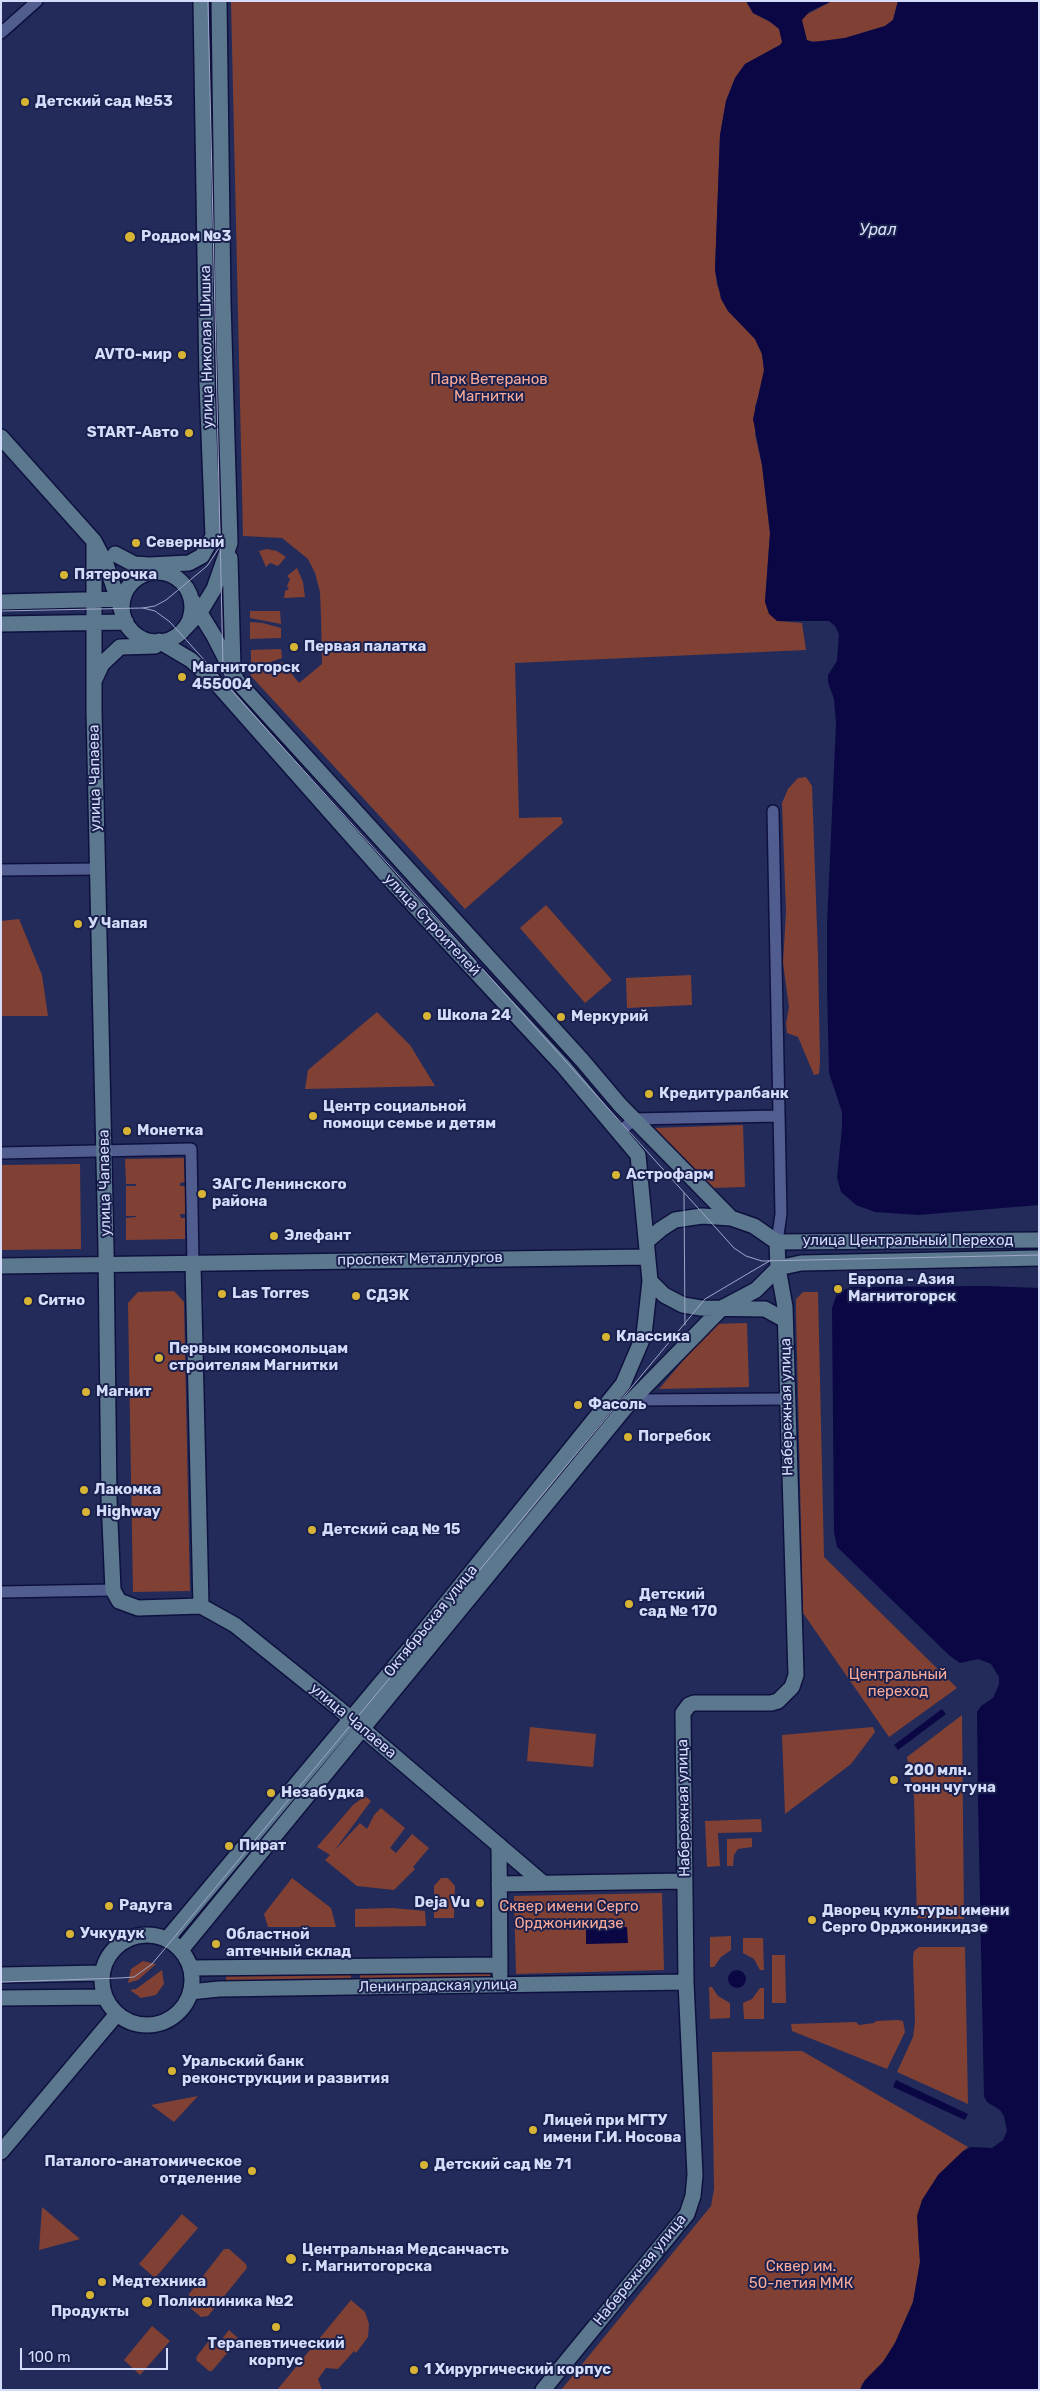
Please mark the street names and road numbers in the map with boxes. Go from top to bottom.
street label: улица Николая Шишка [197,265,217,429]
street label: улица Чапаева [85,724,105,832]
street label: улица Строителей [380,870,484,980]
street label: улица Чапаева [95,1129,115,1237]
street label: улица Центральный Переход [802,1232,1014,1250]
street label: проспект Металлургов [337,1249,503,1269]
street label: Набережная улица [777,1338,797,1476]
street label: Октябрьская улица [380,1561,482,1681]
street label: улица Чапаева [306,1680,400,1762]
street label: Набережная улица [674,1739,694,1877]
street label: Ленинградская улица [359,1976,517,1996]
street label: Набережная улица [590,2211,690,2329]

